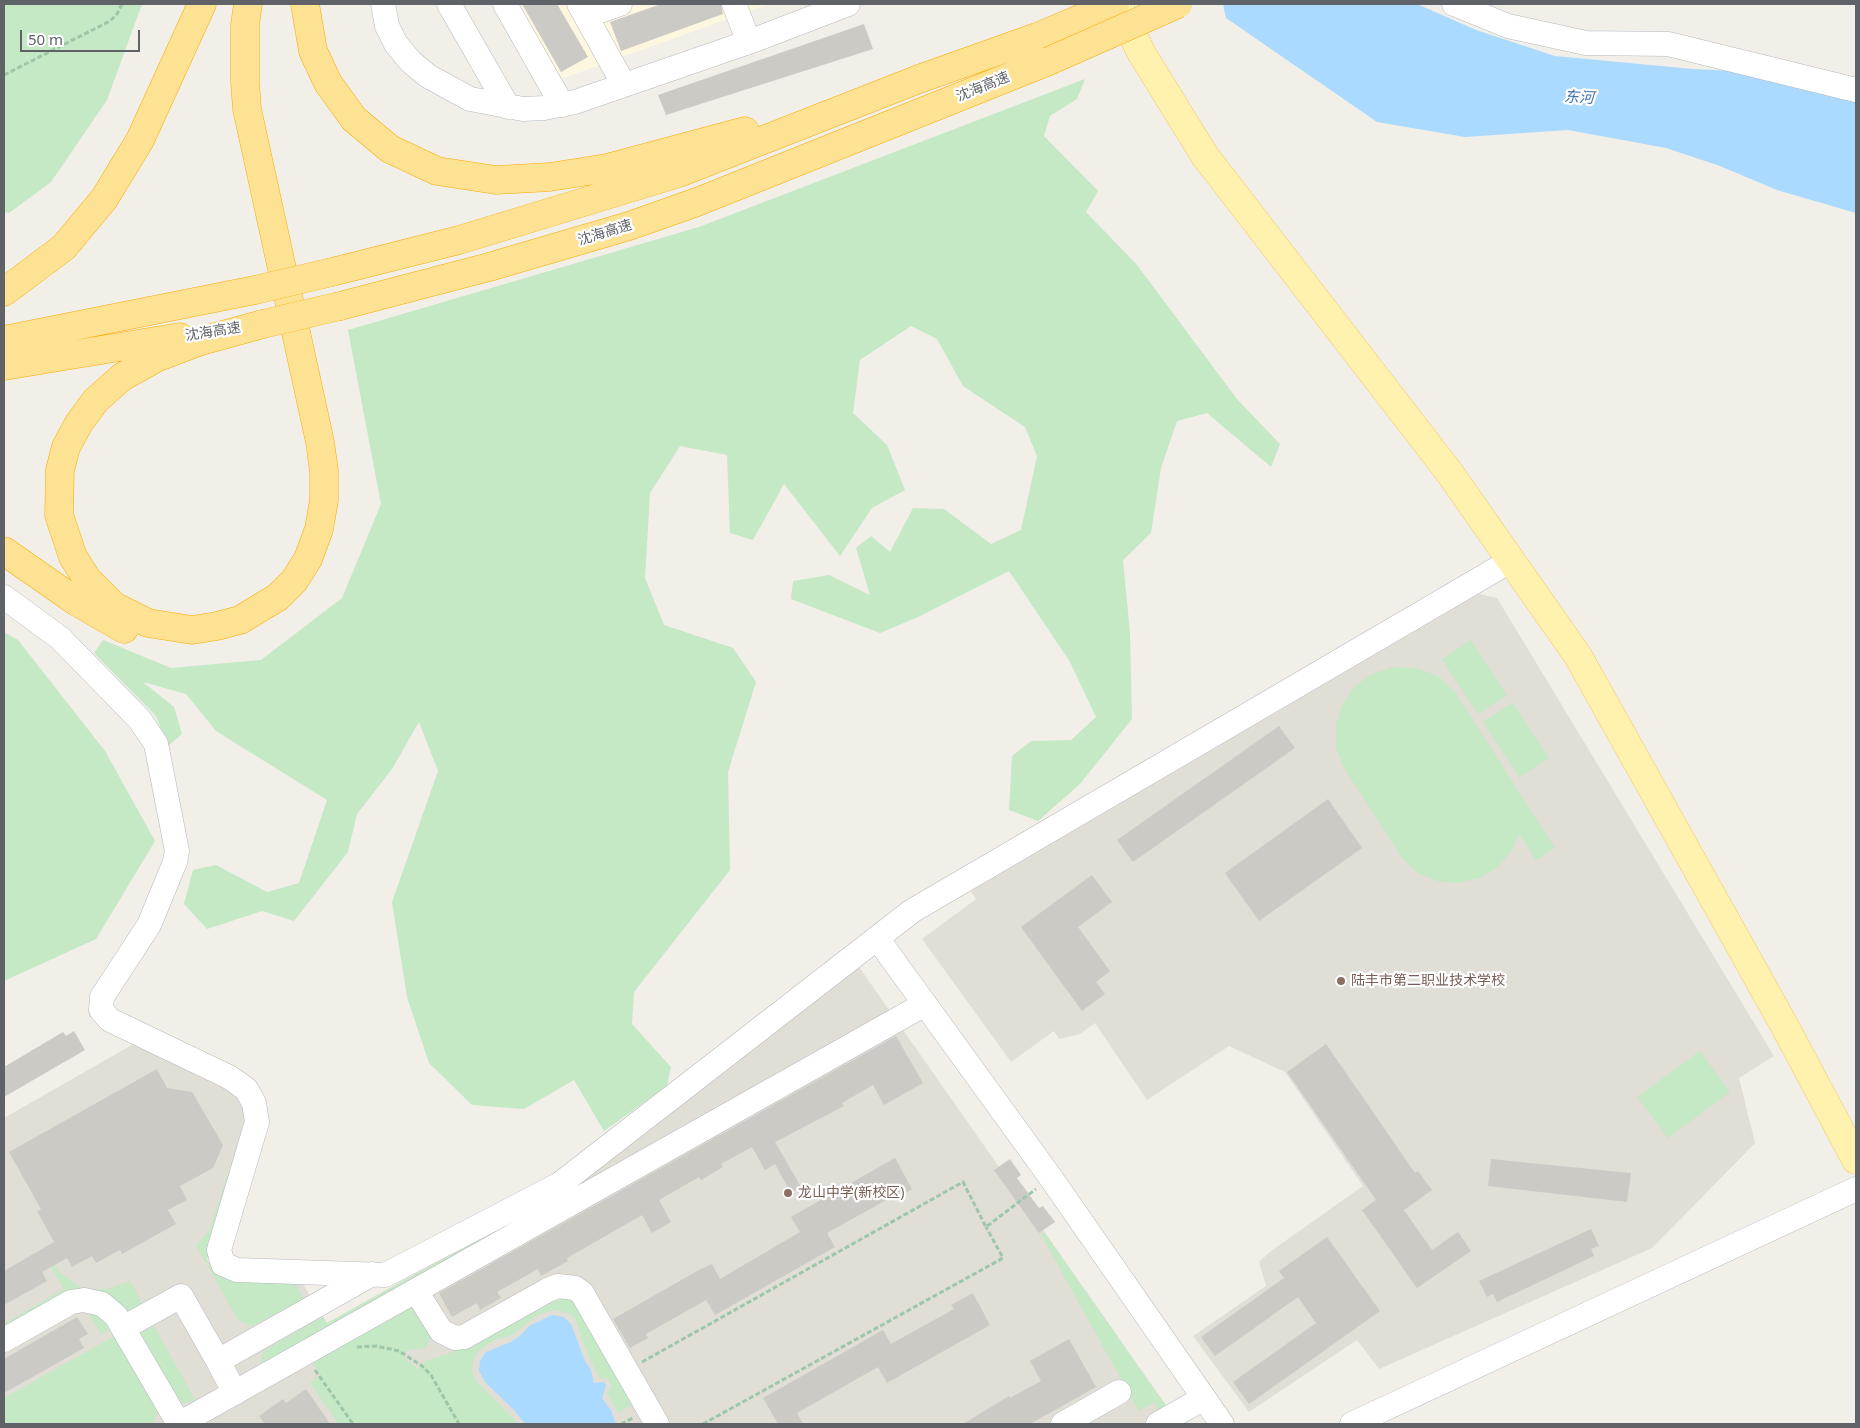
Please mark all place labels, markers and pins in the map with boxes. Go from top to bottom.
place label: 陆丰市第二职业技术学校 [1351,973,1505,989]
marker: 陆丰市第二职业技术学校 [1335,975,1347,987]
place label: 龙山中学(新校区) [798,1185,904,1201]
marker: 龙山中学(新校区) [782,1187,794,1199]

